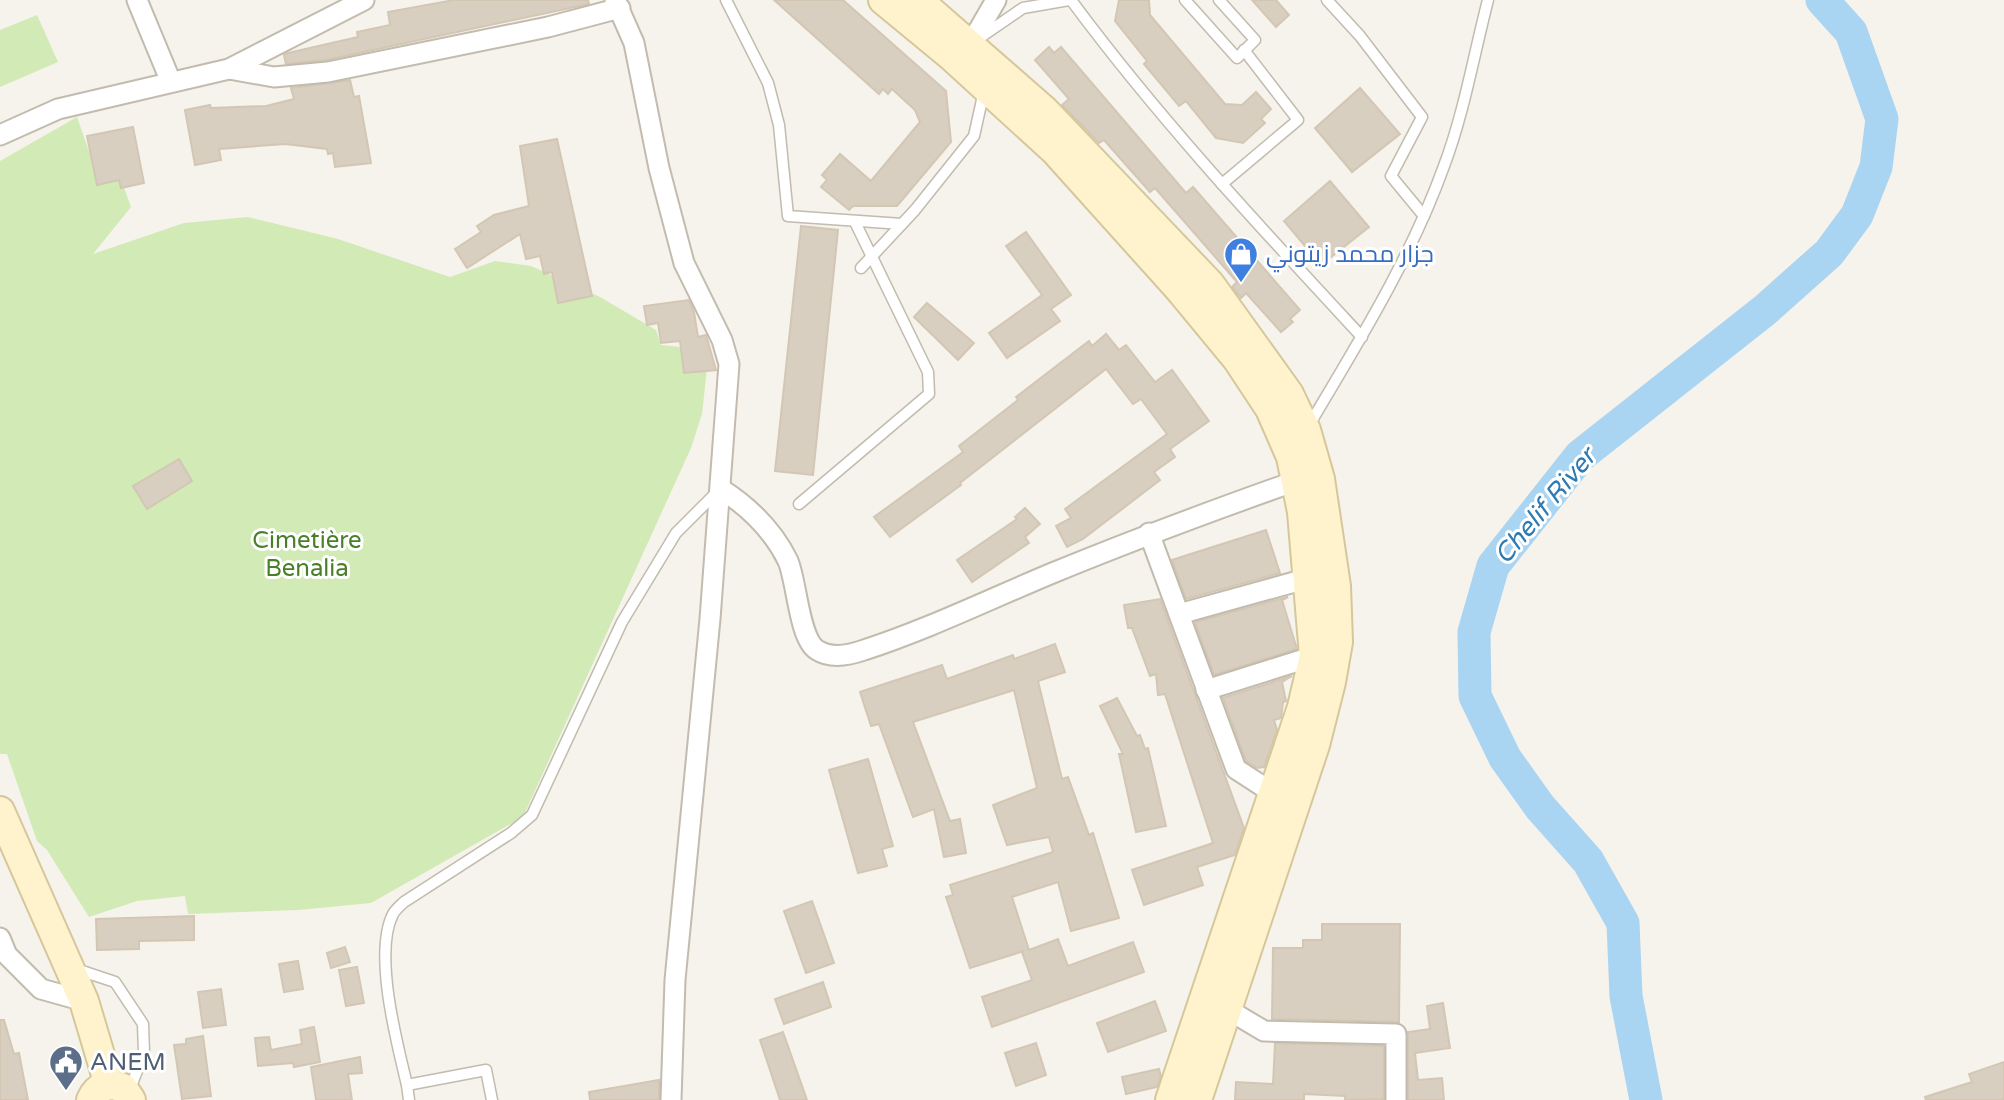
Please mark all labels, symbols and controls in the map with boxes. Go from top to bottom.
shop icon: جزار محمد زيتوني [1222,235,1260,284]
place label: جزار محمد زيتوني [1266,240,1434,273]
water label: Chelif River [1488,440,1604,570]
park label: Cimetière Benalia [252,526,362,583]
public building icon: ANEM [47,1043,85,1092]
place label: ANEM [90,1048,166,1077]

